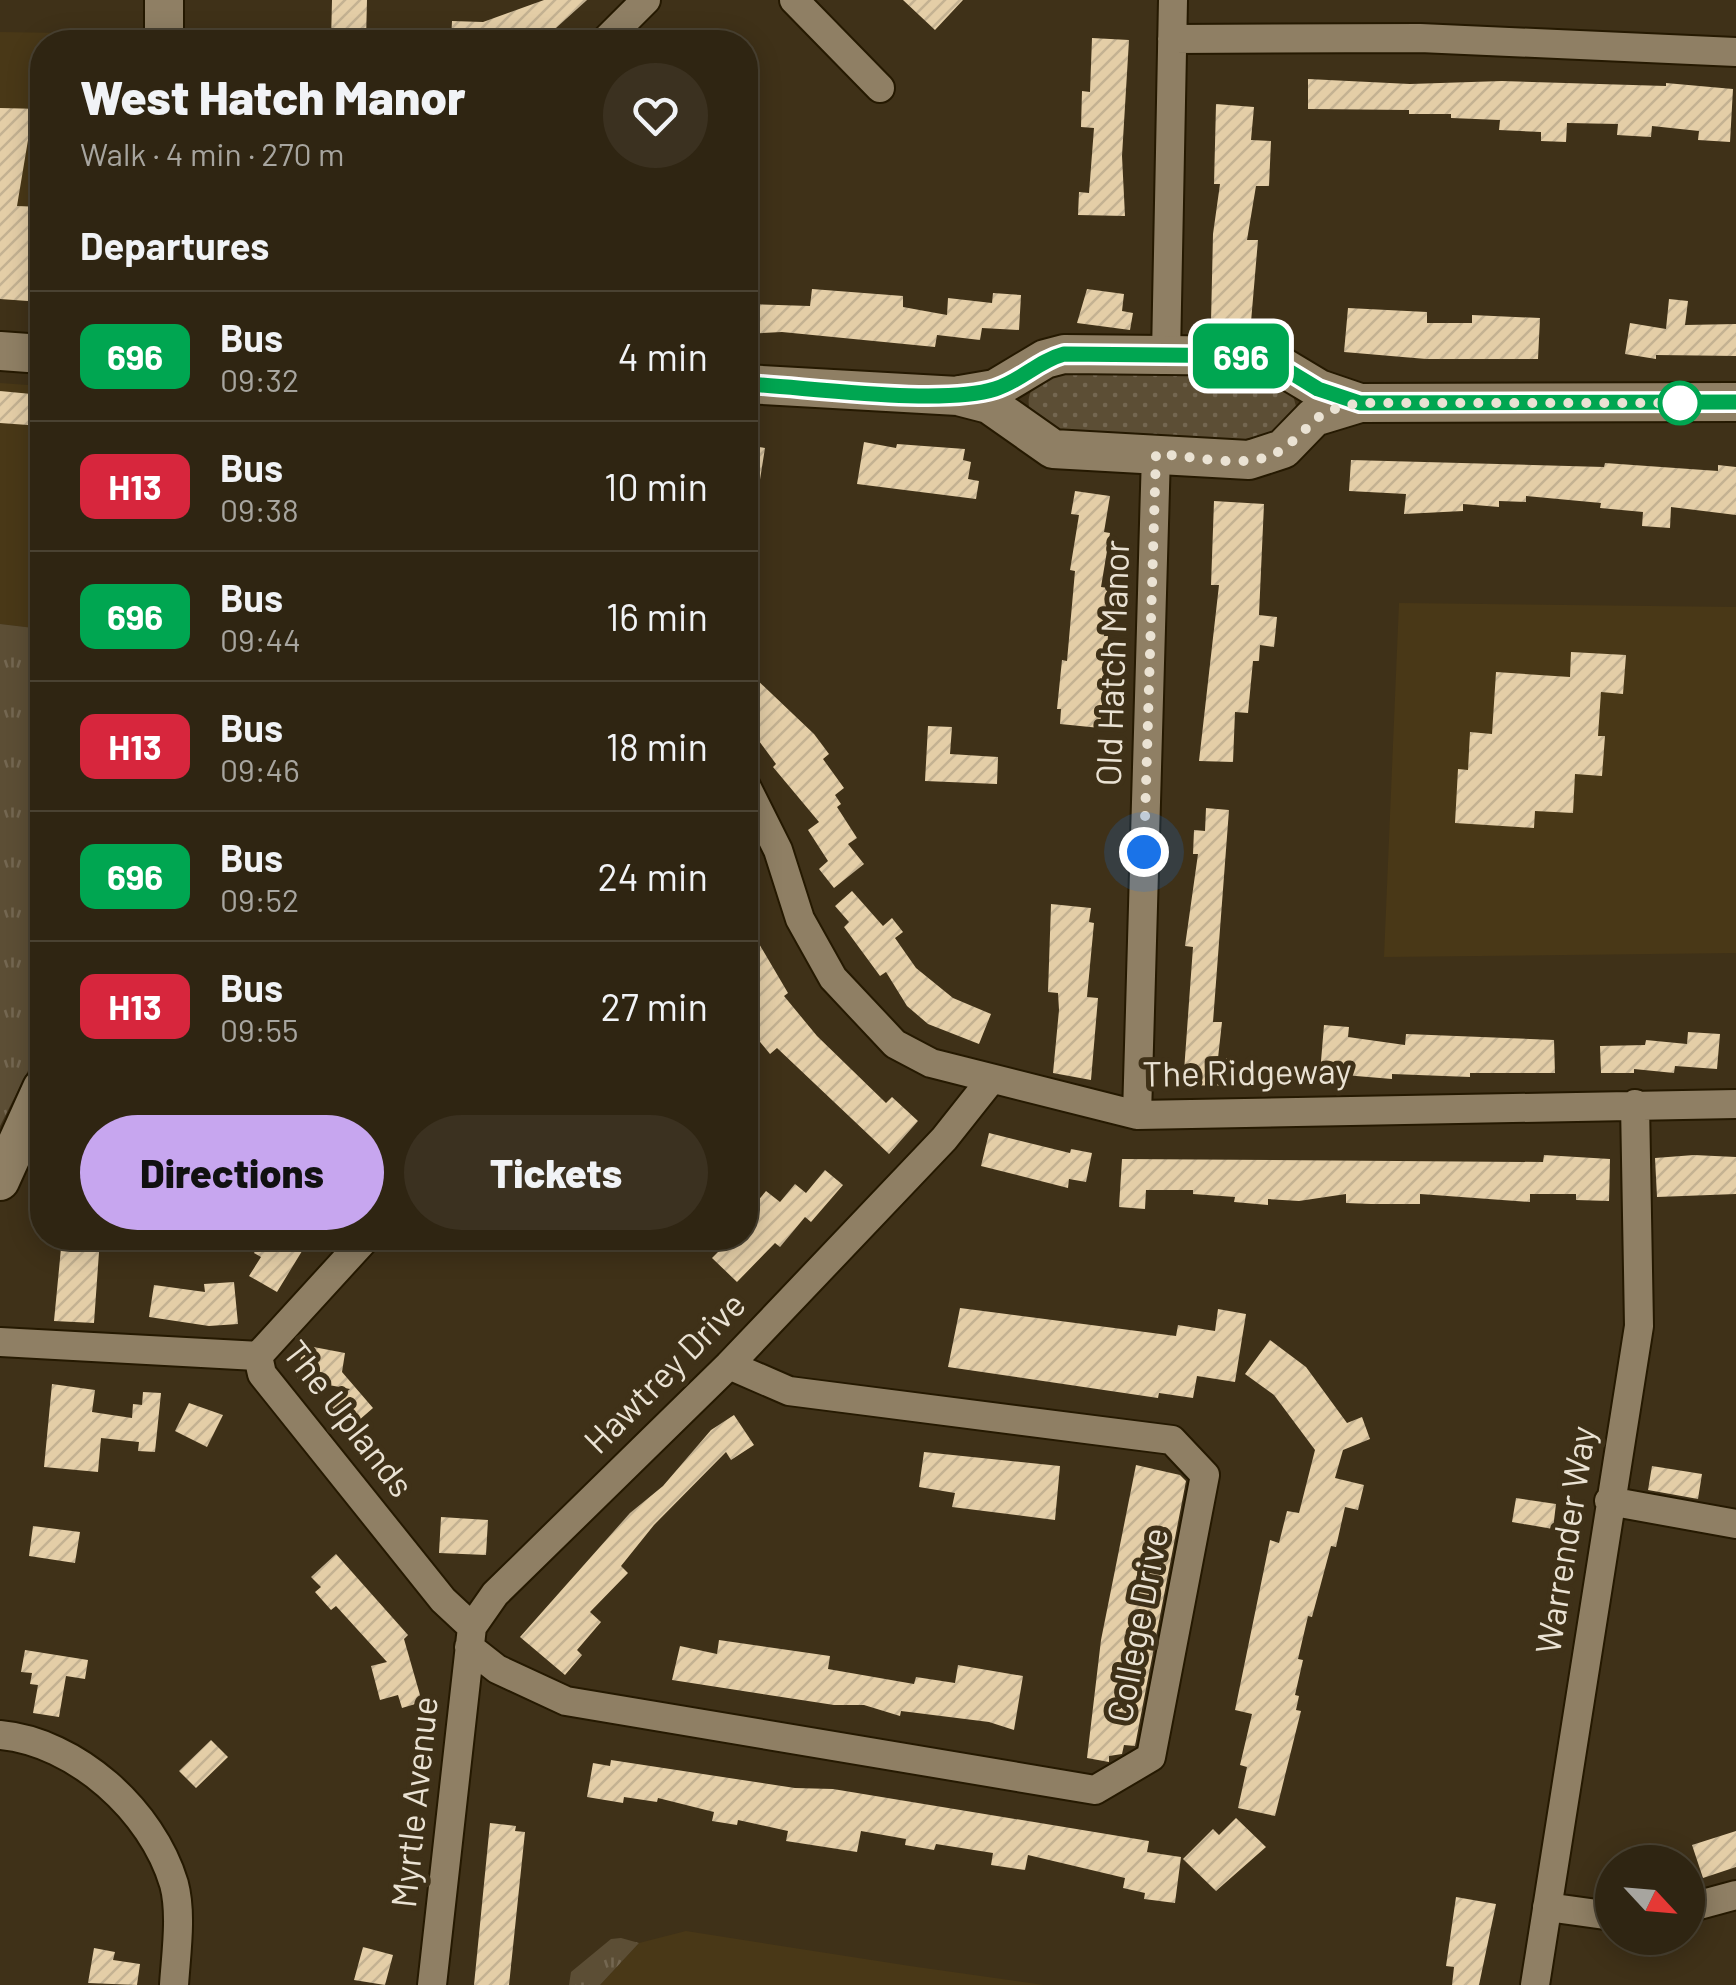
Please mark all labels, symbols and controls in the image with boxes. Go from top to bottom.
button: heart [603,63,708,168]
text: West Hatch Manor [80,67,466,125]
text: Walk · 4 min · 270 m [80,134,345,172]
text: Departures [80,222,269,268]
text: Bus [220,314,283,360]
line badge: 696 [1184,324,1298,388]
text: 4 min [618,333,708,379]
text: 696 [107,335,163,377]
text: 696 [1213,335,1269,377]
text: 09:32 [220,360,299,398]
unlabelled marker [1659,382,1701,424]
text: Bus [220,444,283,490]
text: 10 min [604,463,708,509]
text: H13 [108,465,162,507]
text: 09:38 [220,490,299,528]
street label: Old Hatch Manor [1086,539,1136,787]
text: Bus [220,574,283,620]
text: 16 min [606,593,708,639]
text: 696 [107,595,163,637]
text: 09:44 [220,620,301,658]
text: Bus [220,704,283,750]
text: 18 min [606,723,708,769]
text: H13 [108,725,162,767]
text: 09:46 [220,750,300,788]
your location [1119,827,1169,877]
text: Bus [220,834,283,880]
text: 24 min [597,853,708,899]
text: 696 [107,855,163,897]
text: 09:52 [220,880,299,918]
text: Bus [220,964,283,1010]
text: 27 min [600,983,708,1029]
text: H13 [108,985,162,1027]
text: 09:55 [220,1010,299,1048]
street label: The Ridgeway [1142,1048,1352,1094]
button: Directions [80,1115,384,1230]
button: Tickets [404,1115,708,1230]
street label: Hawtrey Drive [574,1282,753,1461]
street label: The Uplands [276,1331,424,1504]
street label: Warrender Way [1525,1423,1603,1657]
street label: College Drive [1097,1524,1175,1726]
street label: Myrtle Avenue [381,1694,445,1909]
north arrow [1595,1845,1705,1955]
map controls [1595,1845,1705,1955]

